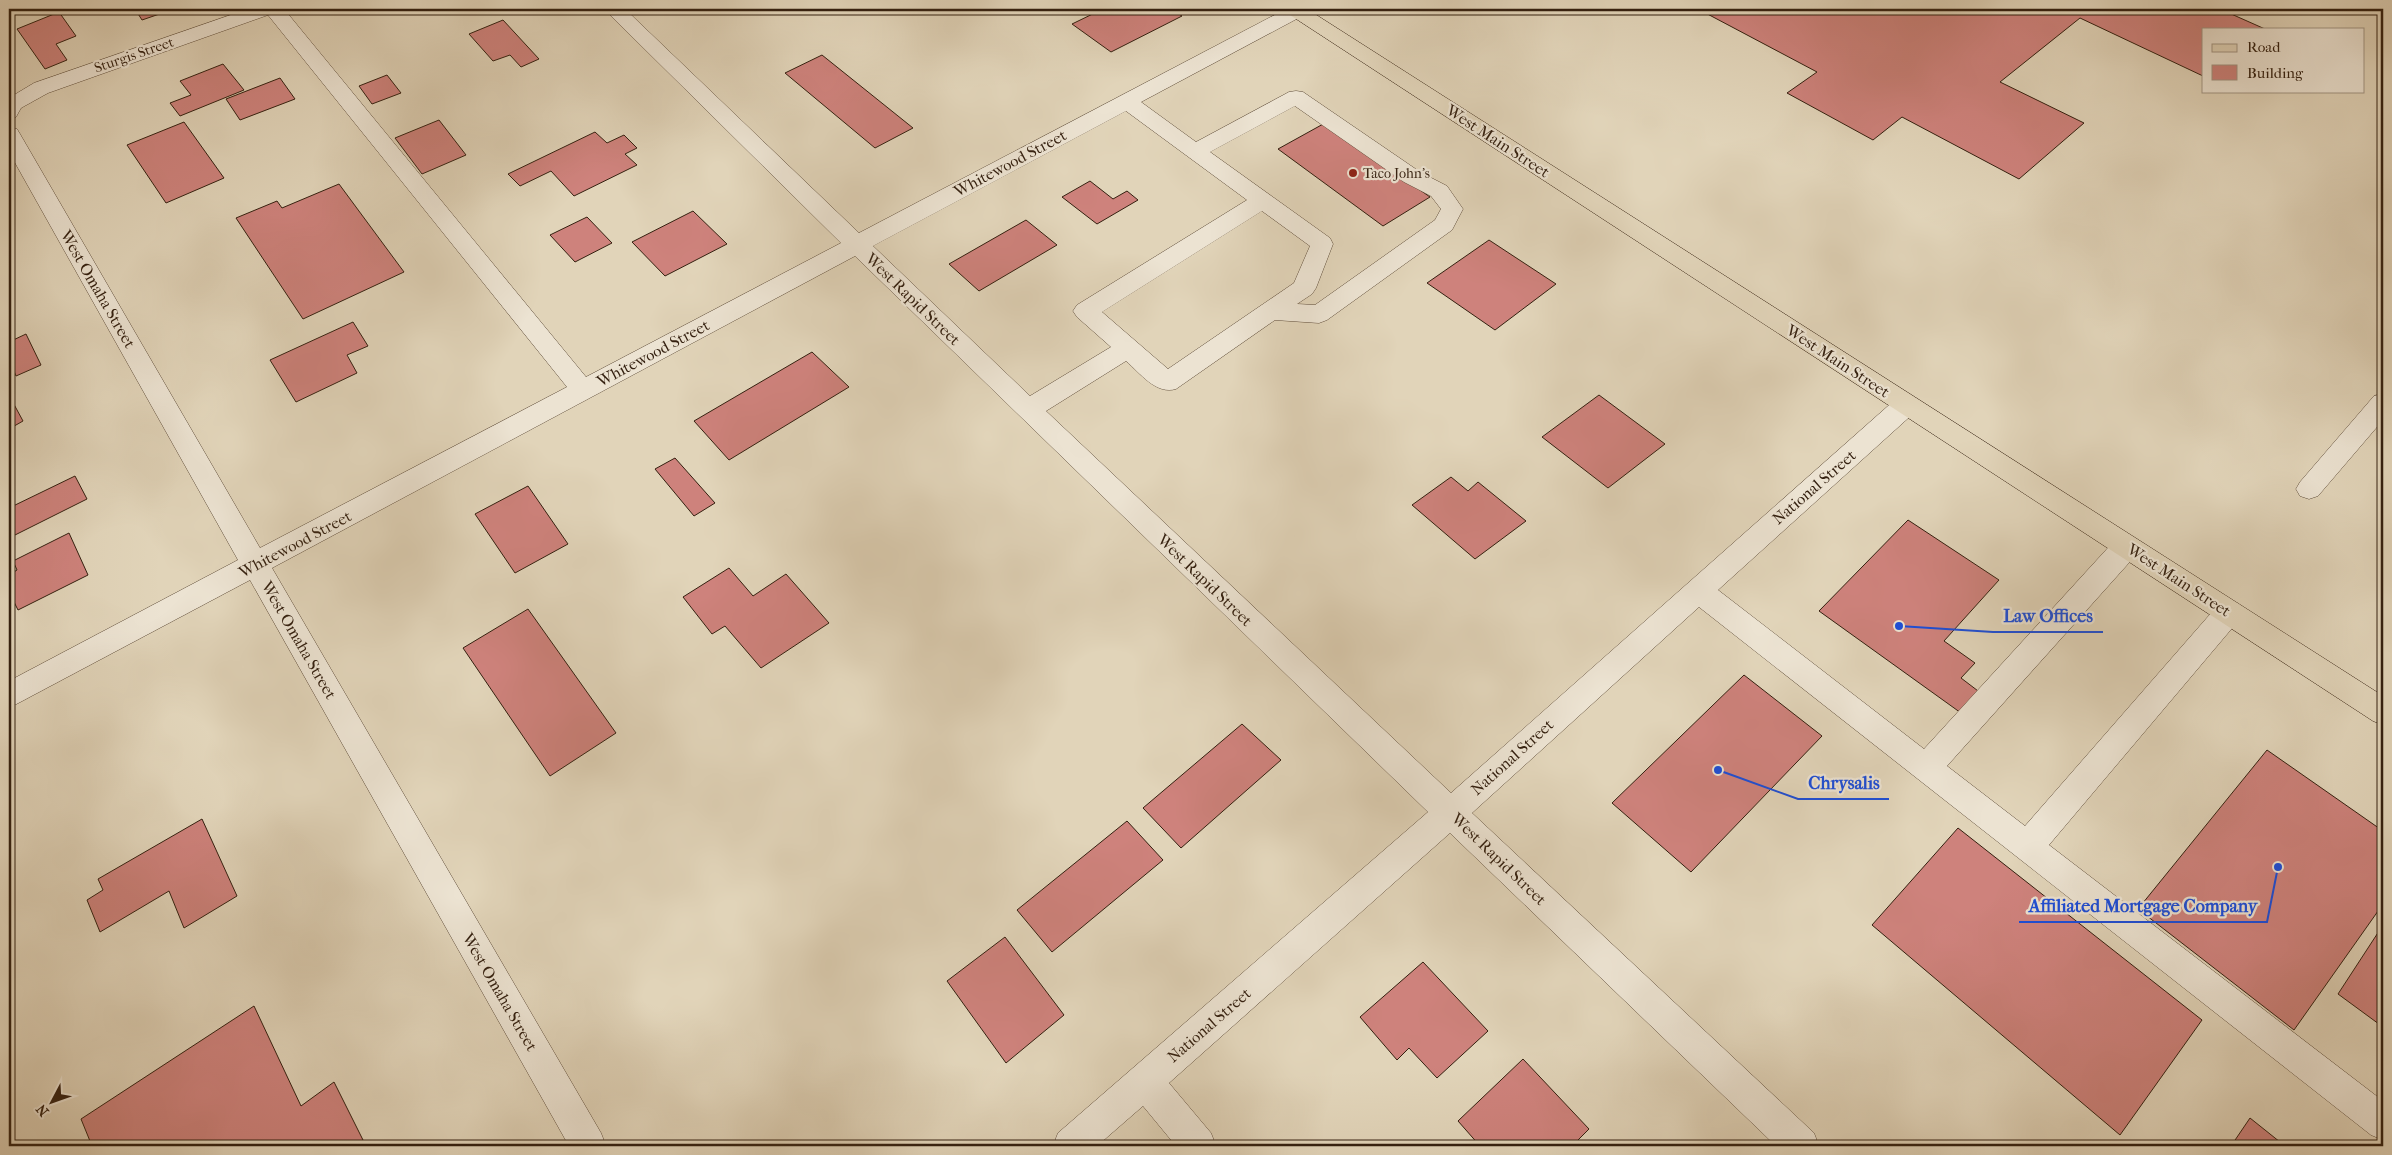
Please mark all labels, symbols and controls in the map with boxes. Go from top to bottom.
legend [2202,28,2364,92]
street label: Sturgis Street [92,33,176,77]
text: Road [2247,38,2281,56]
text: Building [2247,64,2304,82]
street label: West Main Street [1442,100,1553,182]
street label: Whitewood Street [949,125,1070,201]
place label: Taco John's [1363,165,1430,182]
marker: Taco John's [1347,167,1359,179]
street label: West Omaha Street [56,226,140,352]
street label: West Rapid Street [861,248,965,349]
street label: Whitewood Street [592,315,713,391]
street label: West Main Street [1782,320,1893,402]
street label: National Street [1768,445,1860,528]
street label: Whitewood Street [234,506,355,582]
street label: West Rapid Street [1153,529,1257,630]
street label: West Main Street [2123,539,2234,621]
street label: West Omaha Street [257,577,341,703]
callout: Law Offices [1993,599,2103,632]
text: Law Offices [2003,606,2093,627]
street label: National Street [1467,715,1557,799]
callout: Chrysalis [1798,766,1889,799]
text: Chrysalis [1808,773,1880,794]
street label: West Rapid Street [1447,808,1551,909]
callout: Affiliated Mortgage Company [2019,889,2267,922]
text: Affiliated Mortgage Company [2028,896,2259,917]
street label: West Omaha Street [458,929,542,1055]
street label: National Street [1163,983,1255,1066]
north arrow [28,1078,78,1128]
text: N [32,1100,52,1120]

